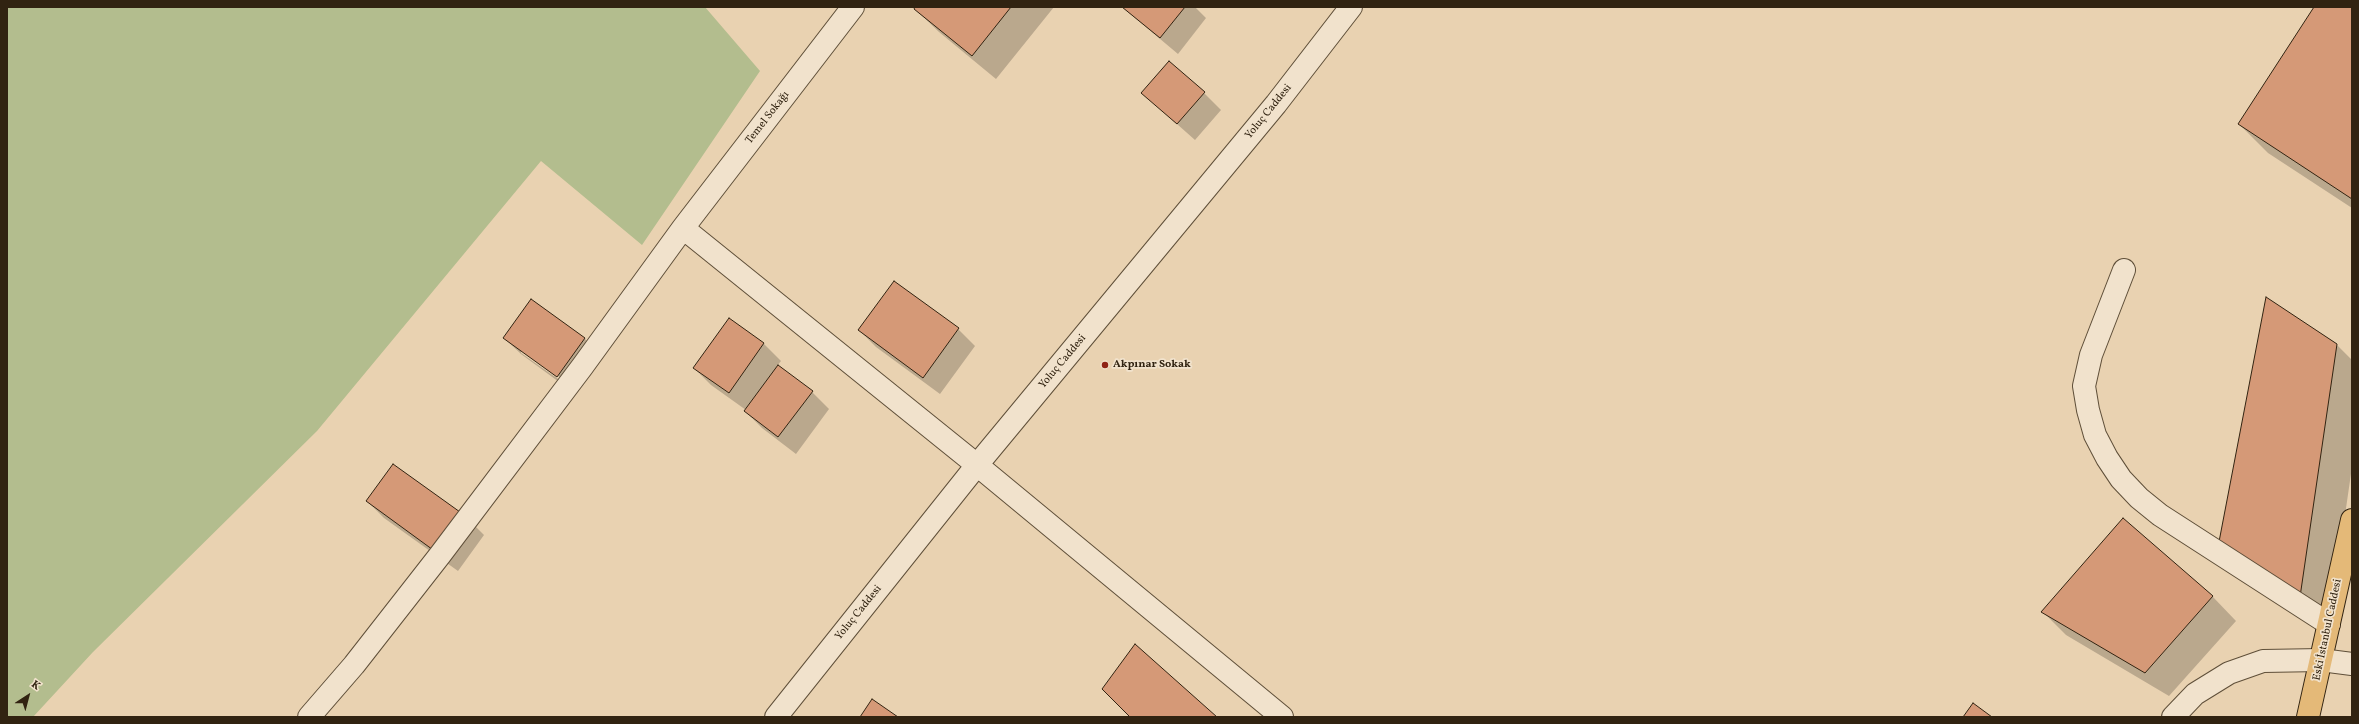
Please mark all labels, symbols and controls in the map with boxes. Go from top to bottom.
street label: Yoluç Caddesi [1243,82,1295,142]
street label: Temel Sokağı [743,89,793,147]
street label: Yoluç Caddesi [1037,332,1089,392]
place label: Akpınar Sokak [1113,358,1191,372]
marker: Akpınar Sokak [1100,360,1110,370]
street label: Eski İstanbul Caddesi [2311,578,2345,682]
street label: Yoluç Caddesi [833,583,885,643]
north arrow [8,676,48,716]
text: K [28,677,43,694]

